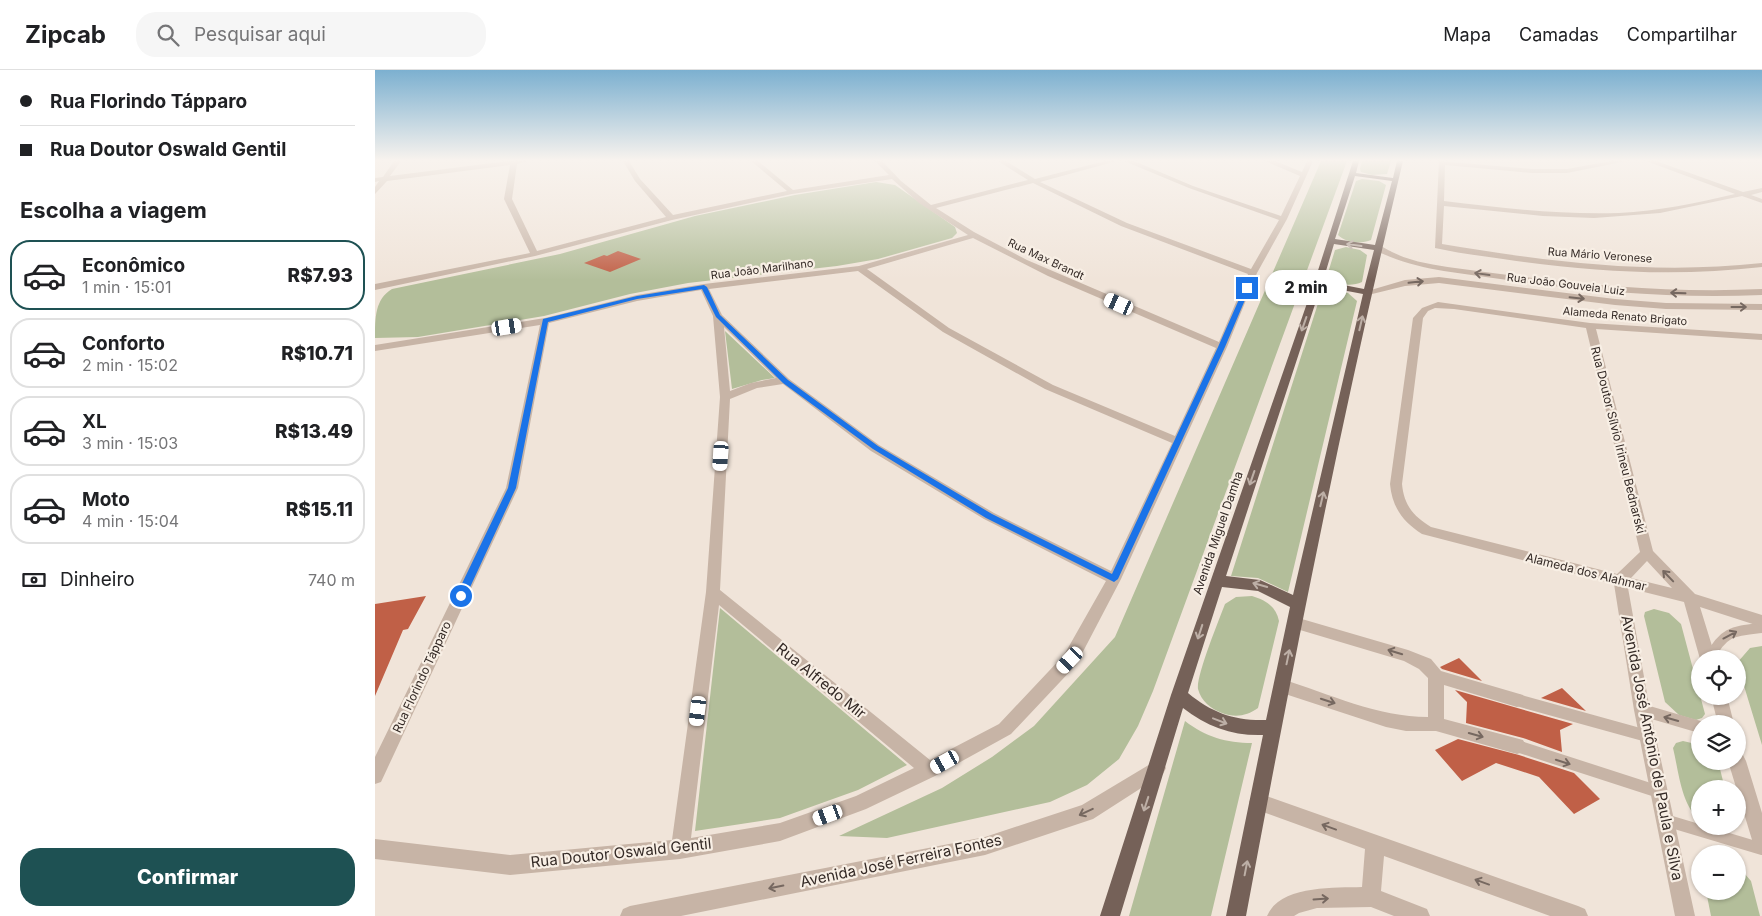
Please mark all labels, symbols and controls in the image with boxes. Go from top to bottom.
search box [136,12,486,57]
text: Zipcab [25,20,106,49]
icon: search [154,21,182,49]
text: Pesquisar aqui [194,23,326,46]
text: Mapa [1443,24,1491,45]
text: Camadas [1519,24,1599,45]
text: Compartilhar [1627,24,1737,45]
text: Rua Florindo Tápparo [50,90,247,113]
text: Rua Doutor Oswald Gentil [50,138,286,161]
text: Escolha a viagem [20,197,207,223]
street label: Rua Max Brandt [1006,235,1087,283]
one-way arrow [1346,239,1362,249]
street label: Rua Mário Veronese [1547,244,1653,266]
icon: car [22,253,67,298]
text: Econômico [82,254,185,277]
street label: Rua João Marilhano [710,256,814,282]
text: R$7.93 [288,264,353,287]
one-way arrow [1474,269,1490,279]
callout: 2 min [1265,270,1347,306]
street label: Rua João Gouveia Luiz [1506,270,1626,298]
text: 1 min · 15:01 [82,277,171,297]
route end [1236,277,1258,299]
text: 2 min [1284,277,1328,297]
one-way arrow [1408,277,1424,287]
one-way arrow [1671,288,1687,298]
car [1102,291,1135,317]
one-way arrow [1569,293,1585,303]
one-way arrow [1731,302,1747,311]
street label: Alameda Renato Brigato [1562,304,1688,328]
one-way arrow [1357,315,1366,331]
one-way arrow [1299,316,1308,332]
car [491,317,522,337]
icon: car [22,331,67,376]
text: Conforto [82,332,165,355]
text: R$10.71 [281,342,353,365]
street label: Rua Doutor Sílvio Irineu Bednarski [1588,345,1649,535]
text: 2 min · 15:02 [82,355,178,375]
icon: car [22,409,67,454]
text: XL [82,410,107,433]
text: R$13.49 [275,420,353,443]
text: 3 min · 15:03 [82,433,178,453]
car [712,441,729,471]
street label: Avenida Miguel Damha [1189,469,1246,597]
one-way arrow [1247,470,1256,486]
icon: car [22,487,67,532]
text: Moto [82,488,130,511]
one-way arrow [1318,491,1327,507]
text: R$15.11 [286,498,353,521]
text: 4 min · 15:04 [82,511,179,531]
street label: Alameda dos Alahmar [1524,549,1649,594]
icon: cash [20,566,48,594]
text: Dinheiro [60,568,135,591]
one-way arrow [1662,569,1674,582]
text: 740 m [308,570,355,590]
one-way arrow [1252,580,1268,590]
route start [450,585,472,607]
street label: Avenida José Antônio de Paula e Silva [1617,614,1688,882]
street label: Rua Florindo Tápparo [389,619,454,735]
one-way arrow [1195,624,1205,640]
one-way arrow [1723,630,1738,640]
street label: Rua Alfredo Mir [773,639,870,723]
car [1054,644,1085,676]
one-way arrow [1388,647,1404,657]
one-way arrow [1284,650,1293,666]
map controls [1691,650,1746,900]
button: locate [1691,650,1746,705]
car [688,695,707,727]
one-way arrow [1320,697,1336,707]
one-way arrow [1663,713,1679,723]
button: layers [1691,715,1746,770]
one-way arrow [1212,717,1227,726]
one-way arrow [1468,731,1484,740]
car [928,748,961,776]
one-way arrow [1555,757,1571,767]
button: + [1691,780,1746,835]
one-way arrow [1140,796,1150,812]
car [811,803,844,827]
one-way arrow [1079,808,1094,817]
one-way arrow [1322,822,1337,831]
street label: Avenida José Ferreira Fontes [798,830,1003,891]
street label: Rua Doutor Oswald Gentil [530,834,712,871]
button: − [1691,845,1746,900]
button: Confirmar [20,848,355,906]
one-way arrow [1241,861,1251,877]
one-way arrow [1475,877,1490,886]
one-way arrow [768,883,784,893]
one-way arrow [1313,894,1329,904]

